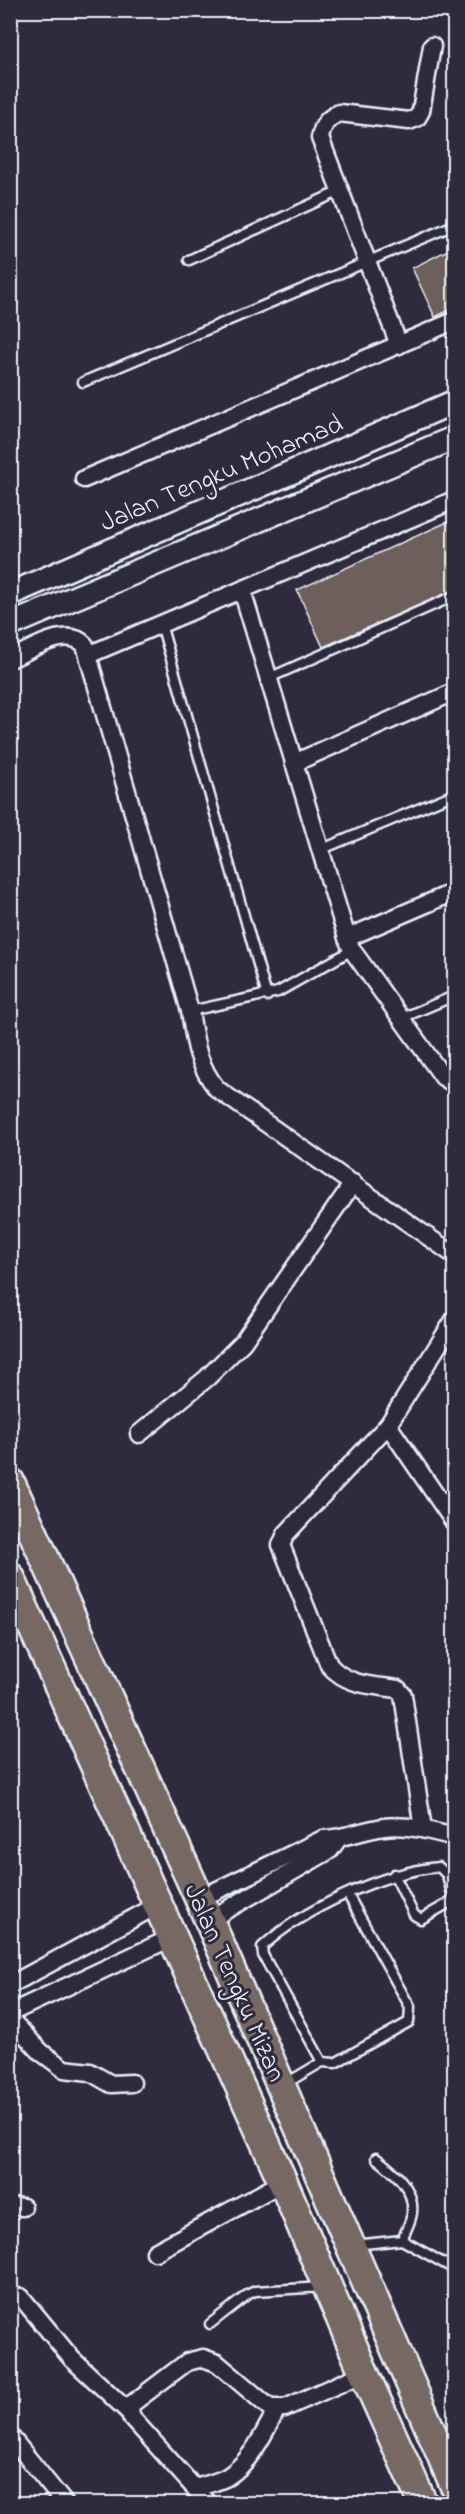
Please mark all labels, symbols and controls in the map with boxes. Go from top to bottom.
street label: Jalan Tengku Mohamad [94,405,350,543]
street label: Jalan Tengku Mizan [173,1878,295,2088]

